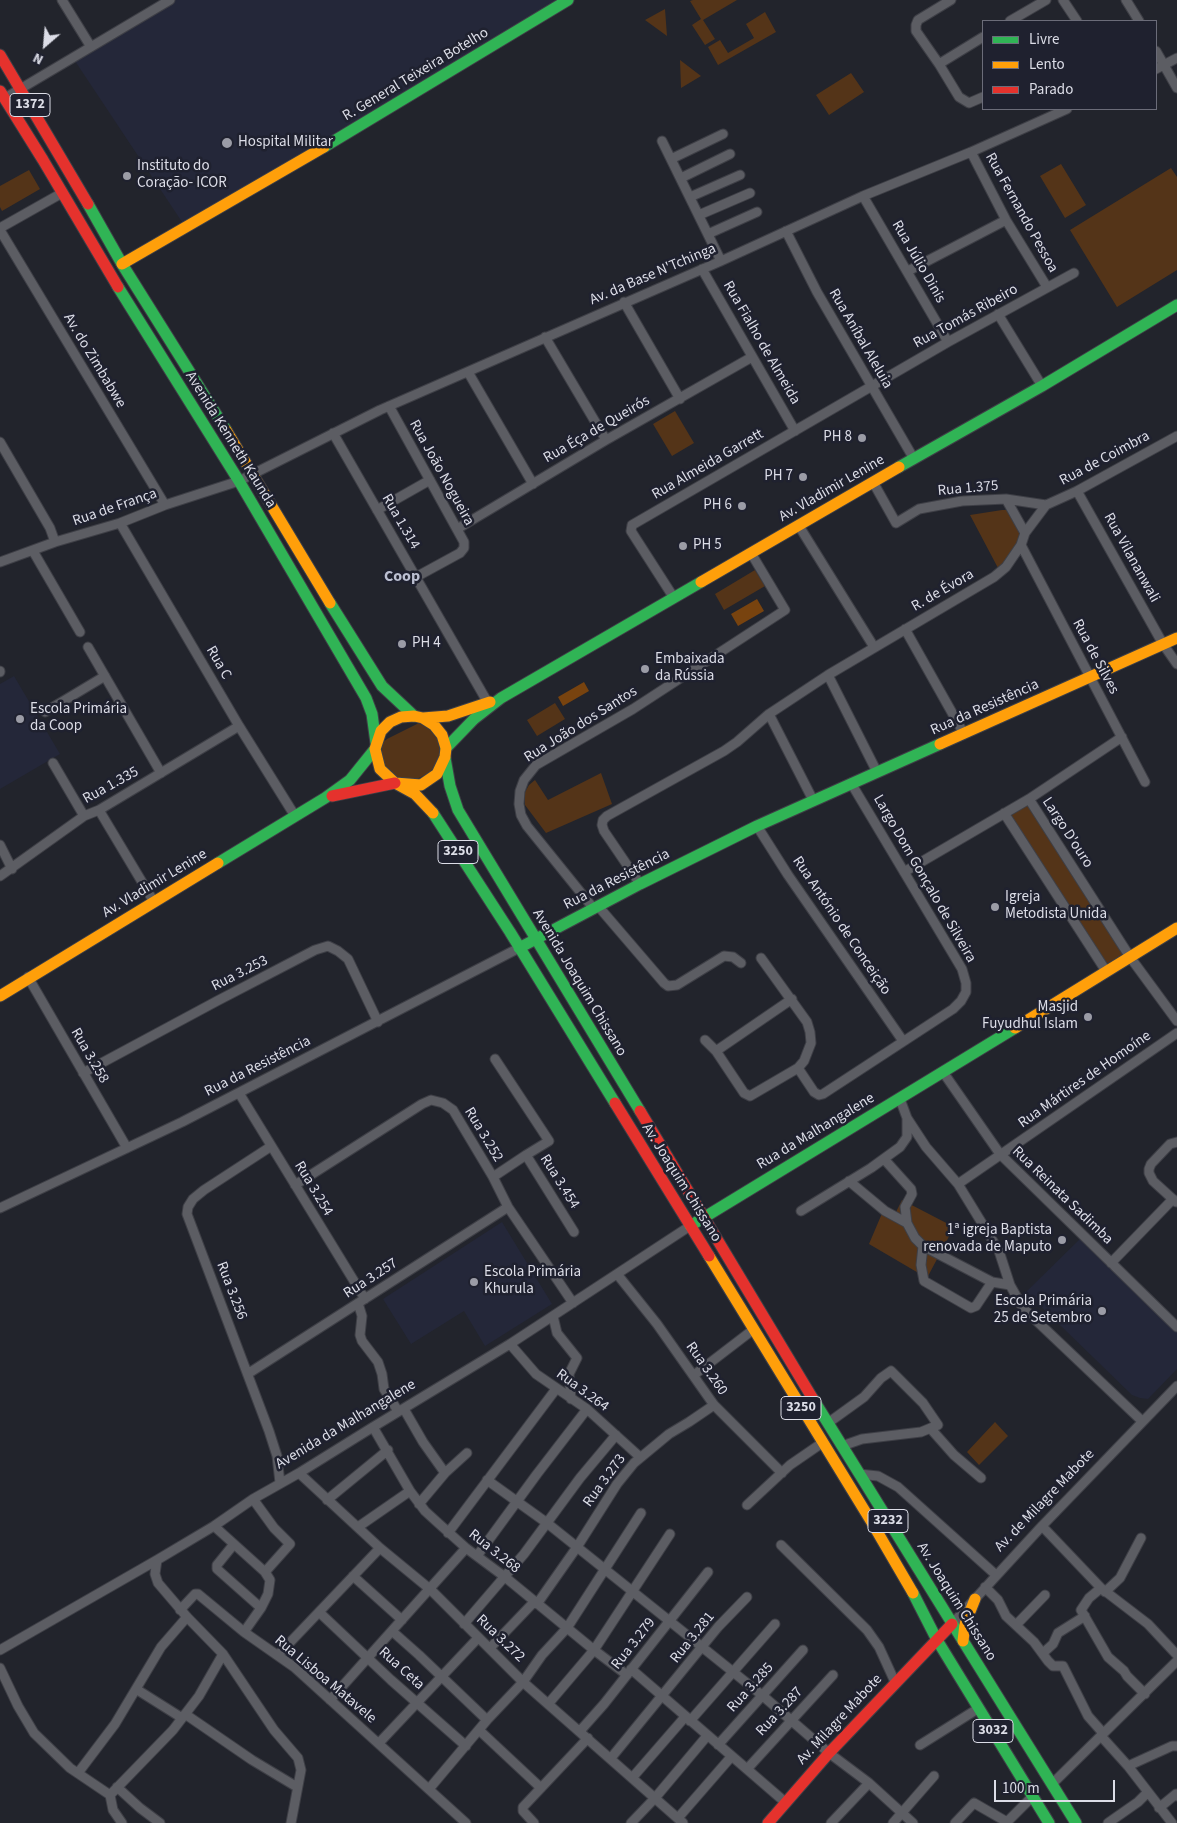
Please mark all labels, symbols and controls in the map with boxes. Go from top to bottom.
north arrow [20,20,70,70]
legend [982,20,1157,110]
street label: R. General Teixeira Botelho [340,24,492,126]
text: Livre [1029,29,1059,50]
text: N [30,47,47,69]
text: Lento [1029,54,1065,75]
text: Parado [1029,79,1073,100]
road number: 1372 [10,94,50,116]
place label: Hospital Militar [238,134,333,152]
marker: Hospital Militar [220,136,234,150]
street label: Rua Fernando Pessoa [981,150,1061,276]
place label: Instituto do Coração- ICOR [137,158,227,193]
marker: Instituto do Coração- ICOR [121,170,133,182]
street label: Rua Júlio Dinis [887,218,949,306]
street label: Av. da Base N'Tchinga [587,240,719,310]
street label: Rua Fialho de Almeida [718,278,804,408]
street label: Rua Tomás Ribeiro [911,281,1021,353]
street label: Rua Aníbal Aleluia [824,286,896,392]
street label: Av. do Zimbabwe [59,311,129,411]
street label: Avenida Kenneth Kaunda [181,368,279,512]
street label: Rua Éça de Queirós [541,392,653,468]
street label: Rua João Nogueira [404,417,478,529]
street label: Rua Almeida Garrett [649,426,767,504]
street label: Rua de Coimbra [1057,428,1153,490]
place label: PH 8 [823,429,852,447]
marker: PH 8 [856,432,868,444]
street label: Av. Vladimir Lenine [776,452,888,526]
place label: PH 7 [764,468,793,486]
marker: PH 7 [797,471,809,483]
street label: Rua 1.375 [937,477,999,501]
street label: Rua de França [70,485,160,531]
street label: Rua 1.314 [377,491,423,553]
place label: PH 6 [703,497,732,515]
marker: PH 6 [736,500,748,512]
street label: Rua Vilananwali [1099,510,1163,606]
place label: PH 5 [693,537,722,555]
marker: PH 5 [677,540,689,552]
street label: R. de Évora [909,566,977,616]
district label: Coop [384,567,420,587]
street label: Rua de Silves [1068,616,1122,698]
place label: PH 4 [412,635,441,653]
marker: PH 4 [396,638,408,650]
street label: Rua C [201,643,235,683]
place label: Embaixada da Rússia [655,651,725,686]
marker: Embaixada da Rússia [639,663,651,675]
street label: Rua da Resistência [928,676,1042,740]
street label: Rua João dos Santos [521,683,641,767]
place label: Escola Primária da Coop [30,701,127,736]
marker: Escola Primária da Coop [14,713,26,725]
street label: Rua 1.335 [80,763,142,809]
street label: Largo Dom Gonçalo de Silveira [869,792,979,966]
street label: Largo D'ouro [1038,794,1096,872]
road number: 3250 [438,840,478,864]
street label: Av. Vladimir Lenine [99,846,211,922]
street label: Rua da Resistência [561,846,673,914]
street label: Rua António de Conceição [788,853,894,999]
place label: Igreja Metodista Unida [1005,889,1107,924]
marker: Igreja Metodista Unida [989,901,1001,913]
street label: Avenida Joaquim Chissano [528,906,630,1060]
street label: Rua 3.253 [209,952,271,996]
place label: Masjid Fuyudhul Islam [982,999,1078,1034]
marker: Masjid Fuyudhul Islam [1082,1011,1094,1023]
street label: Rua 3.258 [66,1025,112,1087]
street label: Rua Mártires de Homoíne [1015,1027,1155,1133]
street label: Rua da Resistência [202,1033,314,1101]
street label: Rua da Malhangalene [754,1090,878,1174]
street label: Rua 3.252 [460,1104,506,1166]
street label: Av. Joaquim Chissano [637,1120,725,1246]
street label: Rua Reinata Sadimba [1008,1143,1116,1249]
street label: Rua 3.454 [535,1151,583,1213]
street label: Rua 3.254 [290,1158,336,1220]
place label: 1ª igreja Baptista renovada de Maputo [923,1222,1052,1257]
marker: 1ª igreja Baptista renovada de Maputo [1056,1234,1068,1246]
street label: Rua 3.257 [341,1255,401,1303]
street label: Rua 3.256 [212,1259,250,1323]
place label: Escola Primária Khurula [484,1264,581,1299]
marker: Escola Primária Khurula [468,1276,480,1288]
place label: Escola Primária 25 de Setembro [994,1293,1092,1328]
marker: Escola Primária 25 de Setembro [1096,1305,1108,1317]
street label: Rua 3.260 [681,1339,731,1399]
street label: Rua 3.264 [552,1366,612,1416]
street label: Avenida da Malhangalene [273,1376,419,1474]
road number: 3250 [781,1396,821,1420]
street label: Av. de Milagre Mabote [991,1446,1099,1556]
street label: Rua 3.273 [580,1451,630,1511]
road number: 3232 [868,1510,908,1532]
street label: Rua 3.268 [464,1526,524,1578]
street label: Av. Joaquim Chissano [912,1539,1000,1665]
street label: Rua 3.281 [667,1609,719,1667]
street label: Rua 3.272 [472,1611,528,1667]
street label: Rua 3.279 [608,1614,660,1674]
street label: Rua Lisboa Matavele [270,1632,380,1728]
street label: Rua Ceta [374,1644,428,1694]
street label: Rua 3.285 [724,1659,778,1717]
street label: Av. Milagre Mabote [793,1671,887,1769]
street label: Rua 3.287 [753,1684,807,1740]
road number: 3032 [973,1720,1013,1742]
scale bar [997,1770,1118,1802]
text: 100 m [1002,1778,1040,1799]

